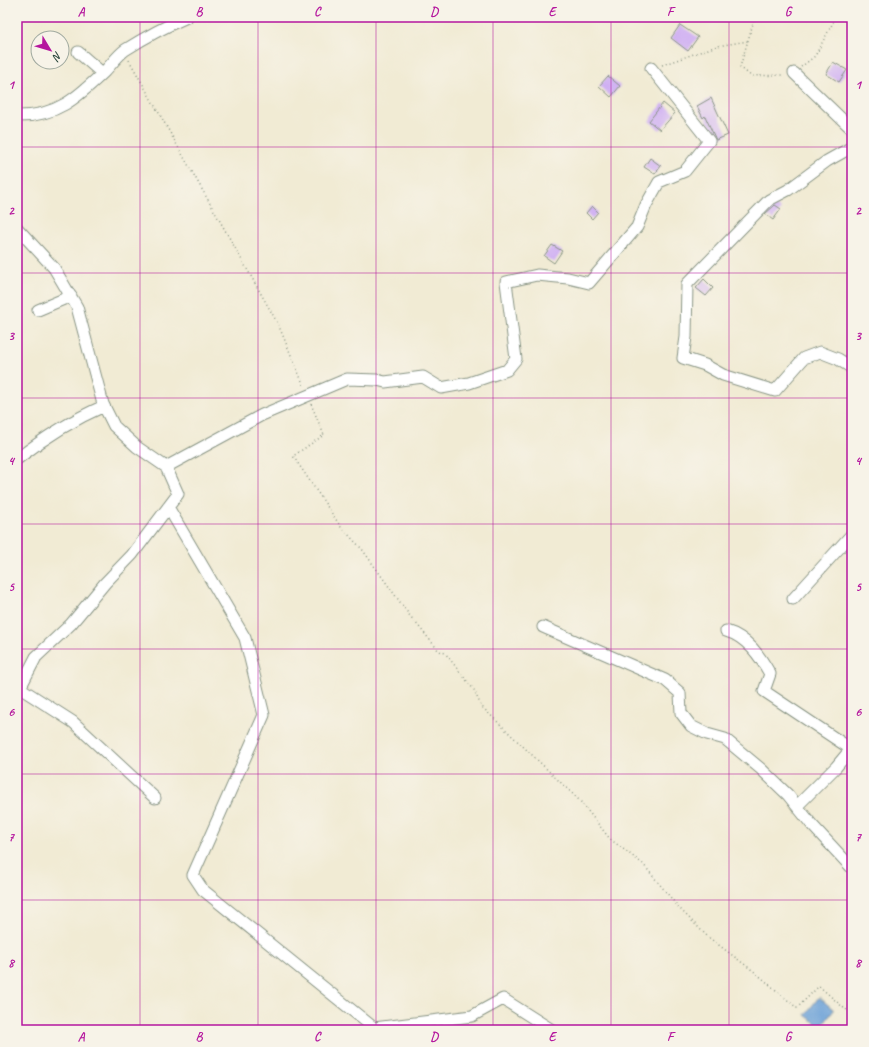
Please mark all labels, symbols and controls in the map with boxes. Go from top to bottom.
text: A [78,4,86,20]
text: B [196,4,204,20]
text: C [314,4,322,20]
text: D [430,4,439,20]
text: E [549,4,558,20]
text: F [667,4,676,20]
text: G [785,4,793,20]
north arrow [30,30,70,70]
text: N [49,49,65,65]
text: 1 [8,77,16,93]
text: 1 [855,77,863,93]
text: 2 [8,203,15,219]
text: 2 [855,203,862,219]
text: 3 [8,328,15,344]
text: 3 [855,328,862,344]
text: 4 [8,453,16,469]
text: 4 [855,453,863,469]
text: 5 [8,579,15,595]
text: 5 [855,579,862,595]
text: 6 [8,704,15,720]
text: 6 [855,704,862,720]
text: 7 [8,829,15,845]
text: 7 [855,829,862,845]
text: 8 [8,955,16,971]
text: 8 [855,955,863,971]
text: A [78,1029,86,1045]
text: B [196,1029,204,1045]
text: C [314,1029,322,1045]
text: D [430,1029,439,1045]
text: E [549,1029,558,1045]
text: F [667,1029,676,1045]
text: G [785,1029,793,1045]

